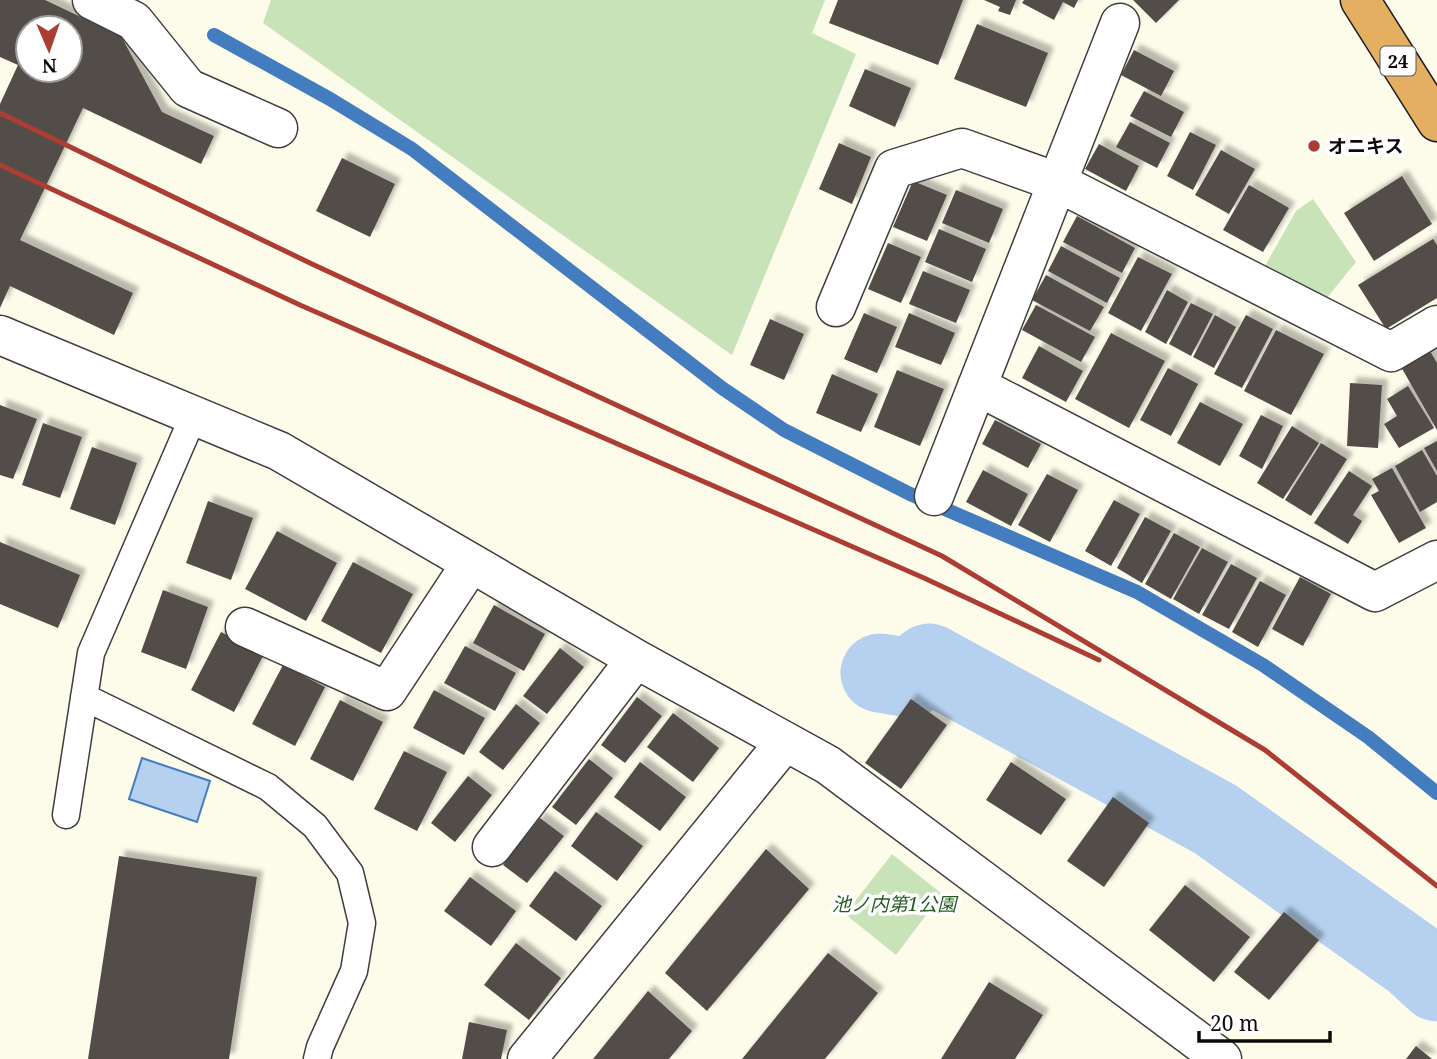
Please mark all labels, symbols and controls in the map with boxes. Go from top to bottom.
north arrow [14,14,84,84]
road number: 24 [1380,46,1416,76]
text: N [42,53,58,79]
place label: オニキス [1328,133,1403,159]
marker: オニキス [1306,138,1322,154]
park label: 池ノ内第1公園 [832,891,959,917]
scale bar [1199,1000,1330,1044]
text: 20 m [1210,1009,1259,1037]

